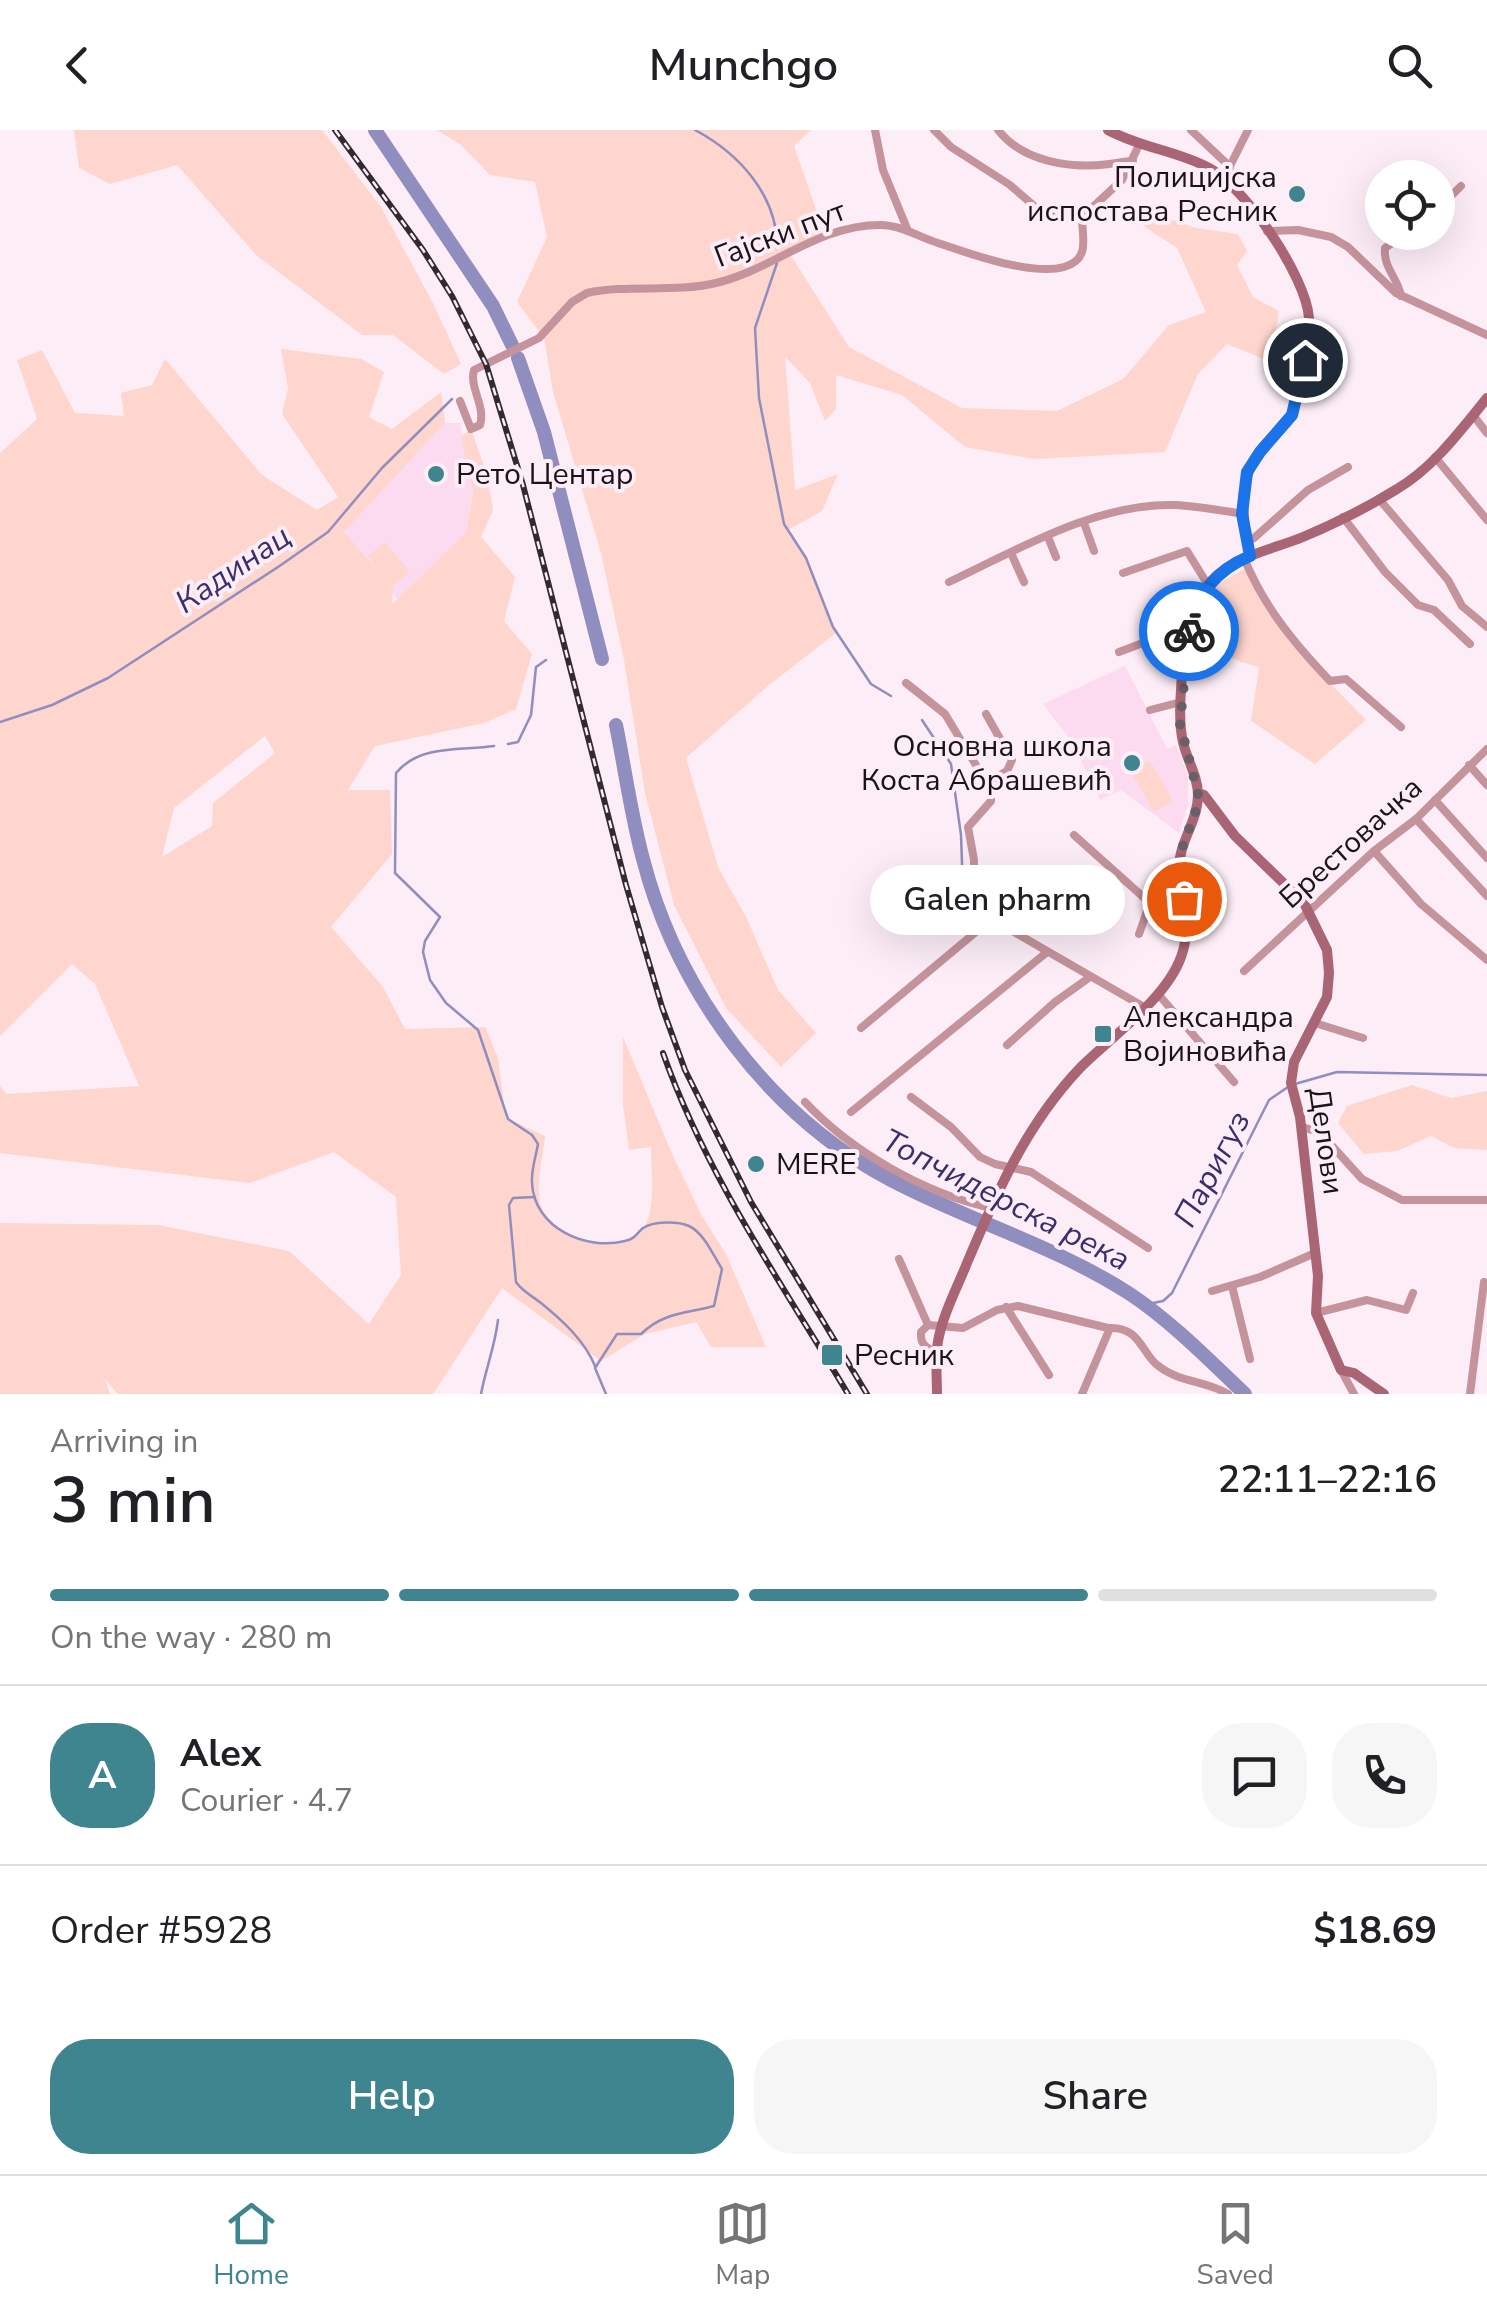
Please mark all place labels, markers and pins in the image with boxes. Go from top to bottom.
place label: Полицијска испостава Ресник [1027,157,1277,232]
marker: Полицијска испостава Ресник [1286,183,1308,205]
pin [1263,318,1348,403]
place label: Рето Центар [456,454,634,495]
marker: Рето Центар [425,463,447,485]
place label: Основна школа Коста Абрашевић [861,726,1112,801]
marker: Основна школа Коста Абрашевић [1121,752,1143,774]
pin [1142,857,1227,942]
callout: Galen pharm [869,864,1124,934]
place label: Александра Војиновића [1123,997,1294,1072]
marker: Александра Војиновића [1092,1023,1114,1045]
place label: MERE [776,1144,857,1185]
marker: MERE [745,1153,767,1175]
place label: Ресник [854,1335,954,1376]
marker: Ресник [819,1342,845,1368]

